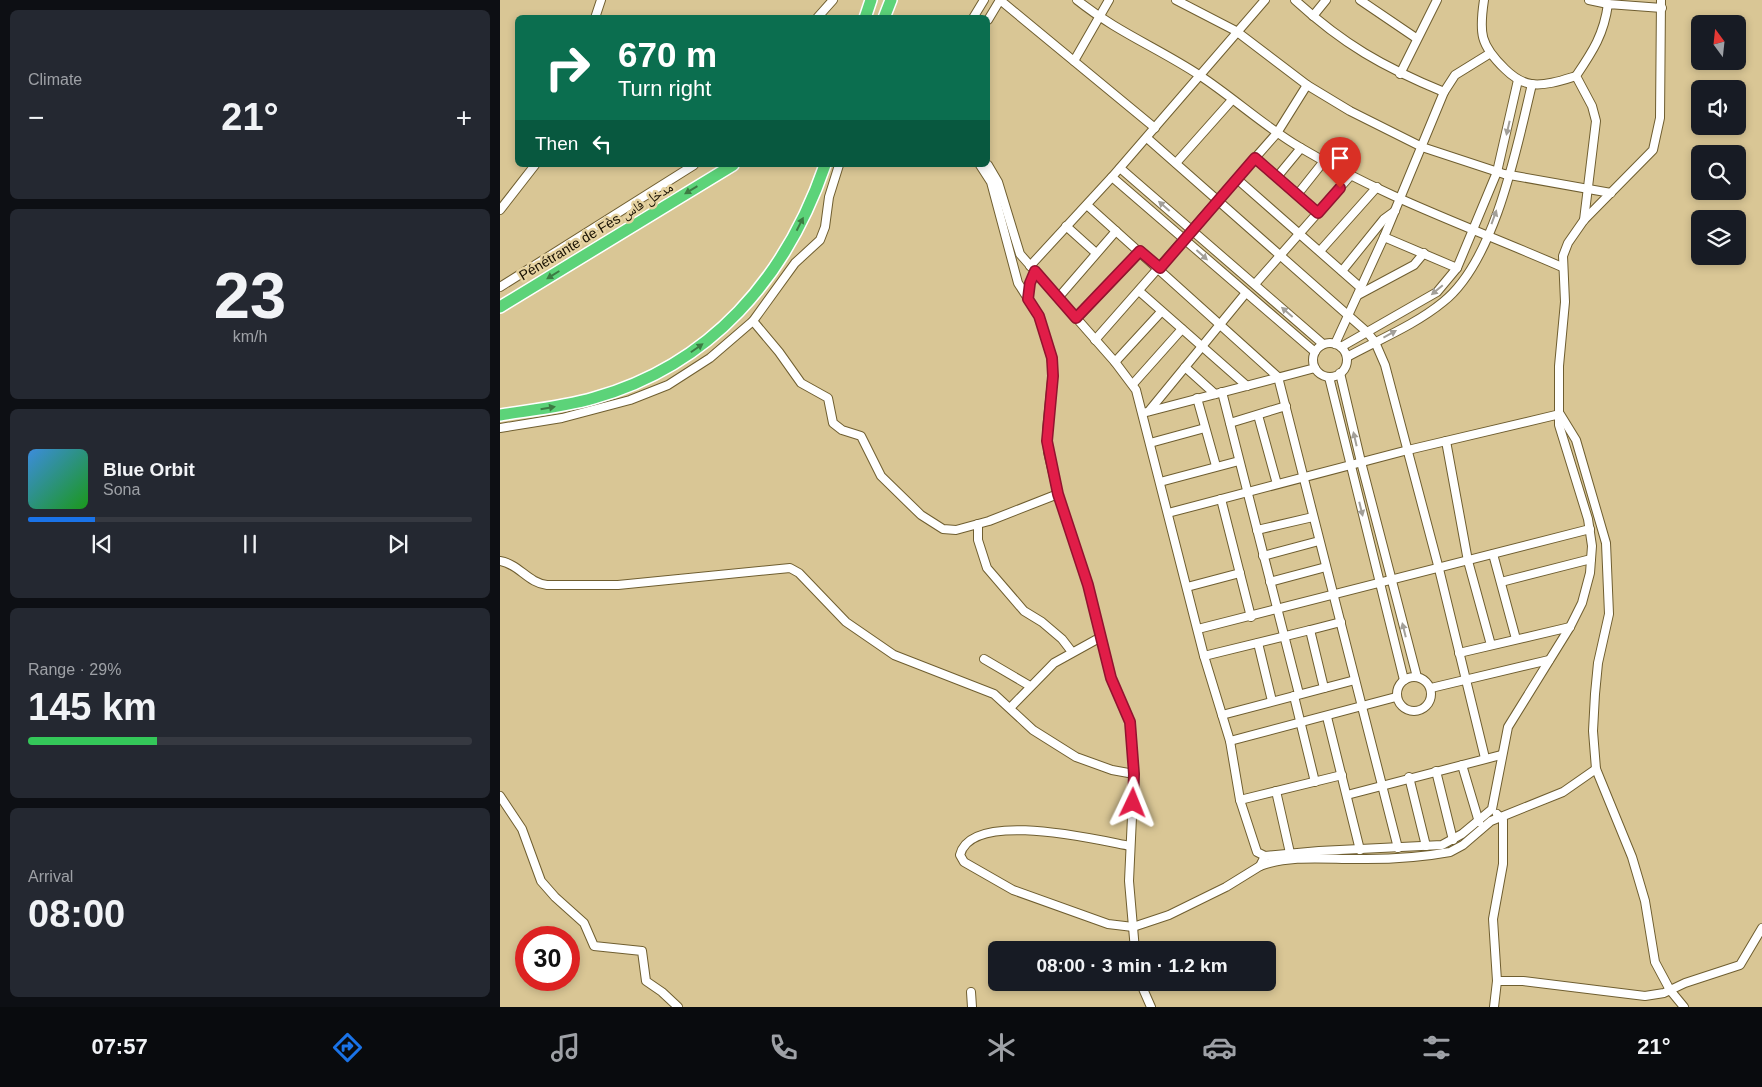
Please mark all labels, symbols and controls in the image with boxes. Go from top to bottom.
north arrow [1691,15,1746,70]
map controls [1691,15,1746,265]
icon: right [535,35,600,100]
text: 670 m [618,35,717,74]
text: Climate [28,71,82,88]
text: Turn right [618,76,711,101]
button: sound [1691,80,1746,135]
text: 21° [221,96,279,138]
text: − [28,102,44,133]
text: + [456,102,472,133]
one-way arrow [1504,120,1512,135]
icon: left [588,130,616,158]
text: Then [535,133,578,154]
pin [1319,137,1361,188]
icon: arrive [1326,144,1354,172]
button: search [1691,145,1746,200]
street label: Pénétrante de Fès مدخل فاس [516,179,676,284]
one-way arrow [685,186,698,195]
one-way arrow [1158,200,1170,212]
one-way arrow [1491,210,1498,225]
button: layers [1691,210,1746,265]
one-way arrow [796,217,804,232]
one-way arrow [1195,249,1207,261]
text: 23 [214,259,286,332]
one-way arrow [546,270,559,279]
one-way arrow [1431,285,1444,296]
one-way arrow [1281,306,1293,318]
text: km/h [233,328,267,345]
one-way arrow [1383,329,1396,338]
one-way arrow [691,343,704,353]
one-way arrow [541,404,557,412]
one-way arrow [1351,431,1359,446]
text: Blue Orbit [103,459,195,480]
text: Sona [103,481,140,498]
one-way arrow [1357,502,1365,517]
icon: previous [88,530,116,558]
icon: pause [236,530,264,558]
icon: next [384,530,412,558]
one-way arrow [1400,622,1408,637]
text: Range · 29% [28,661,121,678]
text: 145 km [28,686,157,728]
position arrow [1106,776,1158,828]
text: Arrival [28,868,73,885]
text: 08:00 [28,893,125,935]
speed limit sign: 30 [515,926,580,991]
text: 08:00 · 3 min · 1.2 km [1036,955,1228,976]
icon: directions [330,1030,365,1065]
icon: music [548,1030,583,1065]
icon: phone [766,1030,801,1065]
icon: climate [984,1030,1019,1065]
icon: car [1202,1030,1237,1065]
icon: filters [1419,1030,1454,1065]
text: 07:57 [91,1034,148,1059]
text: 21° [1637,1034,1671,1059]

